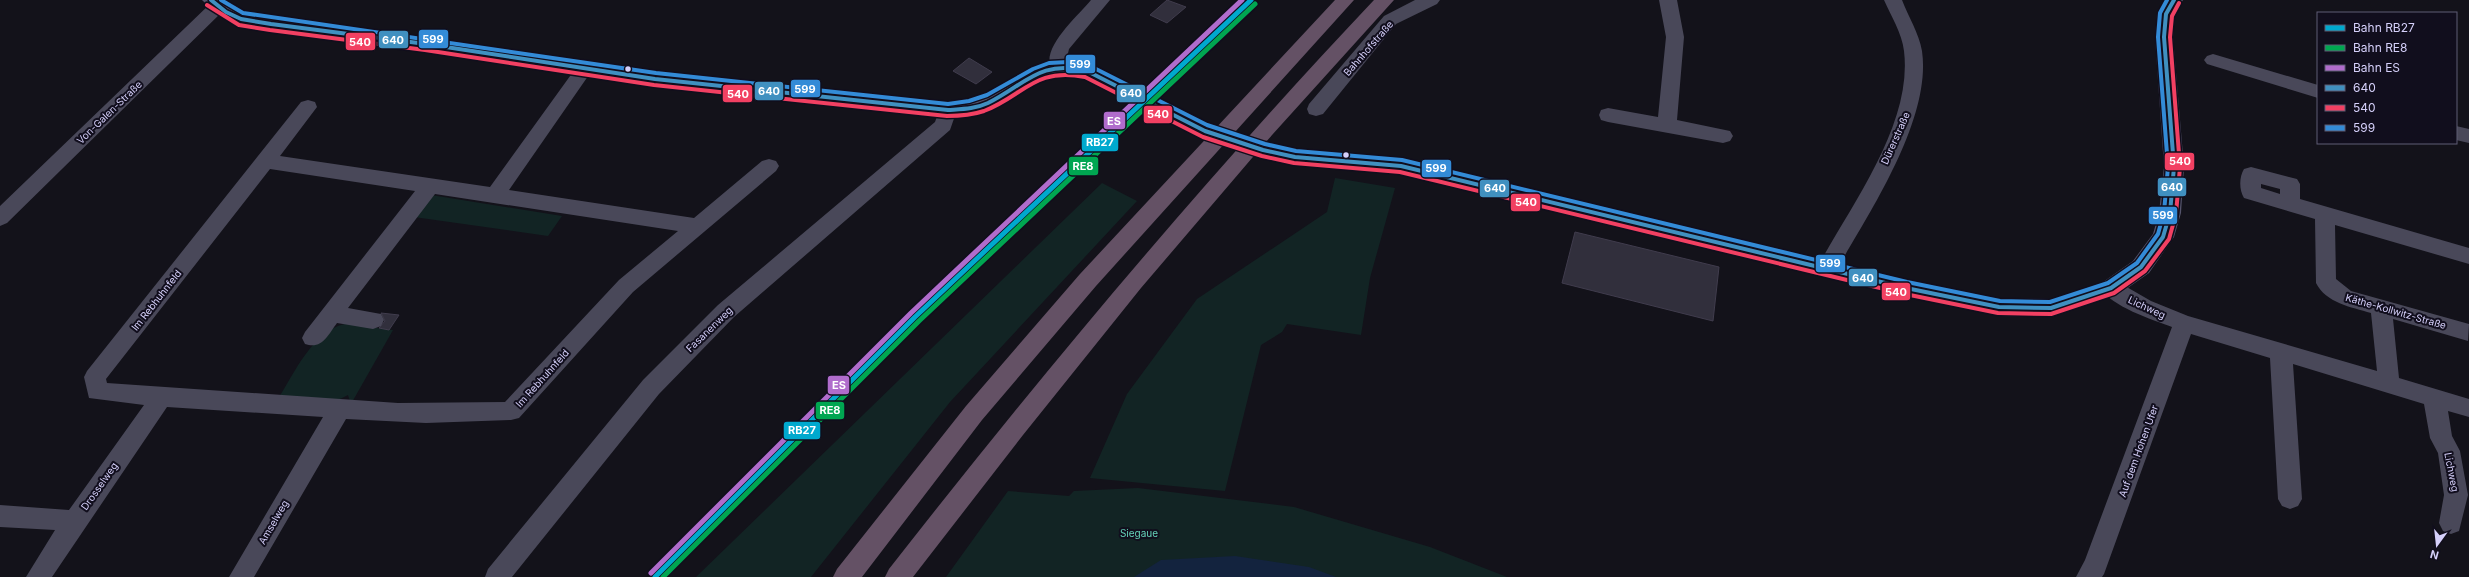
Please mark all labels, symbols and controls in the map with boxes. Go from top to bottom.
legend [2317,12,2457,144]
street label: Bahnhofstraße [1341,18,1395,78]
text: Bahn RB27 [2353,20,2415,35]
line badge: 599 [418,29,449,49]
line badge: 640 [378,30,409,49]
line badge: 540 [345,32,376,51]
text: 599 [422,32,444,46]
text: 640 [382,33,404,47]
text: 540 [349,35,371,49]
text: Bahn RE8 [2353,40,2408,55]
line badge: 599 [1065,54,1096,74]
text: 599 [1069,57,1091,71]
text: Bahn ES [2353,60,2400,75]
unlabelled marker [623,64,633,74]
street label: Von-Galen-Straße [74,78,144,146]
line badge: 599 [790,79,821,98]
text: 640 [2353,80,2376,95]
line badge: 640 [754,81,784,101]
text: 599 [794,82,816,96]
line badge: 540 [722,84,753,103]
text: 640 [758,84,780,98]
line badge: 640 [1116,84,1146,103]
text: 640 [1120,86,1142,100]
text: 540 [727,87,749,101]
text: 540 [2353,100,2376,115]
line badge: 540 [1143,105,1173,124]
text: 540 [1147,107,1169,121]
street label: Dürerstraße [1878,110,1912,166]
line badge: ES [1103,111,1126,130]
text: ES [1107,114,1121,128]
text: 599 [2353,120,2375,135]
line badge: RB27 [1081,133,1119,152]
text: RB27 [1086,135,1114,149]
unlabelled marker [1341,150,1351,160]
line badge: 540 [2164,152,2195,171]
text: 540 [2169,154,2191,168]
line badge: RE8 [1068,156,1099,176]
text: RE8 [1072,159,1094,173]
line badge: 599 [1421,159,1452,178]
text: 599 [1425,161,1447,175]
line badge: 640 [2157,177,2187,197]
line badge: 640 [1479,179,1510,198]
text: 640 [2161,180,2183,194]
text: 640 [1484,181,1506,195]
line badge: 540 [1510,193,1541,212]
text: 540 [1515,195,1537,209]
line badge: 599 [2148,206,2178,225]
text: 599 [2152,208,2174,222]
line badge: 599 [1815,254,1846,273]
text: 599 [1819,256,1841,270]
street label: Im Rebhuhnfeld [129,267,183,333]
line badge: 640 [1848,268,1878,287]
text: 640 [1852,271,1874,285]
line badge: 540 [1881,282,1911,301]
text: 540 [1885,285,1907,299]
street label: Käthe-Kollwitz-Straße [2344,291,2448,331]
street label: Lichweg [2126,293,2168,321]
street label: Fasanenweg [683,304,735,354]
street label: Im Rebhuhnfeld [513,347,571,409]
line badge: ES [827,375,850,395]
text: ES [832,378,846,392]
line badge: RE8 [815,401,845,420]
text: RE8 [819,403,841,417]
street label: Auf dem Hohen Ufer [2116,403,2160,499]
line badge: RB27 [783,421,821,440]
text: RB27 [788,423,816,437]
street label: Lichweg [2442,451,2462,493]
street label: Drosselweg [78,460,120,512]
street label: Amselweg [256,498,290,546]
north arrow [2417,525,2457,565]
park label: Siegaue [1120,527,1158,539]
text: N [2429,547,2440,563]

